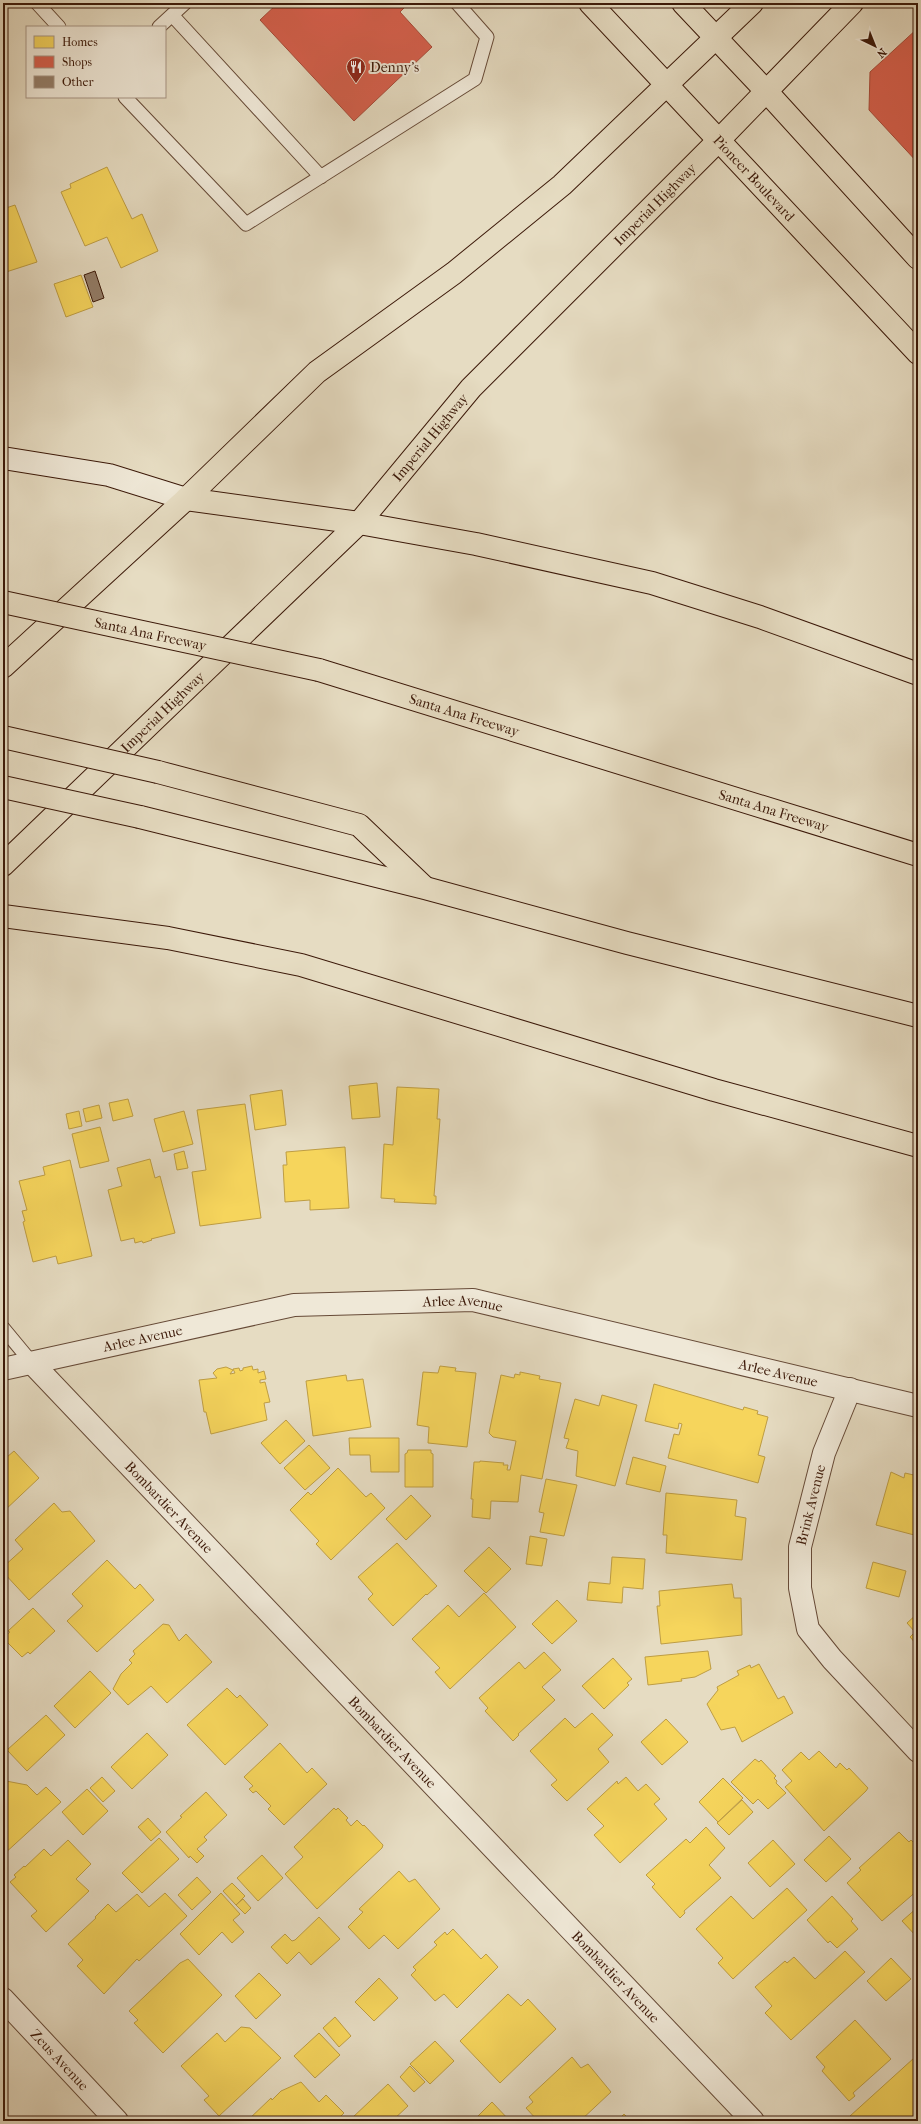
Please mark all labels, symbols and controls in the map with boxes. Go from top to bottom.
legend [26,26,166,98]
north arrow [855,26,895,66]
text: Homes [62,35,98,49]
text: N [874,45,889,61]
text: Shops [62,55,92,69]
restaurant icon: Denny's [345,56,367,84]
place label: Denny's [370,59,419,76]
text: Other [62,75,94,89]
street label: Pioneer Boulevard [710,132,799,225]
street label: Imperial Highway [610,159,700,249]
street label: Imperial Highway [389,389,472,485]
street label: Santa Ana Freeway [93,613,209,654]
street label: Imperial Highway [117,667,208,756]
street label: Santa Ana Freeway [407,690,522,740]
street label: Santa Ana Freeway [717,786,831,836]
street label: Arlee Avenue [421,1291,505,1315]
street label: Arlee Avenue [100,1321,184,1355]
street label: Arlee Avenue [736,1355,820,1390]
street label: Bombardier Avenue [122,1458,217,1557]
street label: Brink Avenue [793,1463,829,1547]
street label: Bombardier Avenue [345,1693,440,1791]
street label: Bombardier Avenue [568,1927,663,2026]
street label: Zeus Avenue [27,2025,92,2094]

